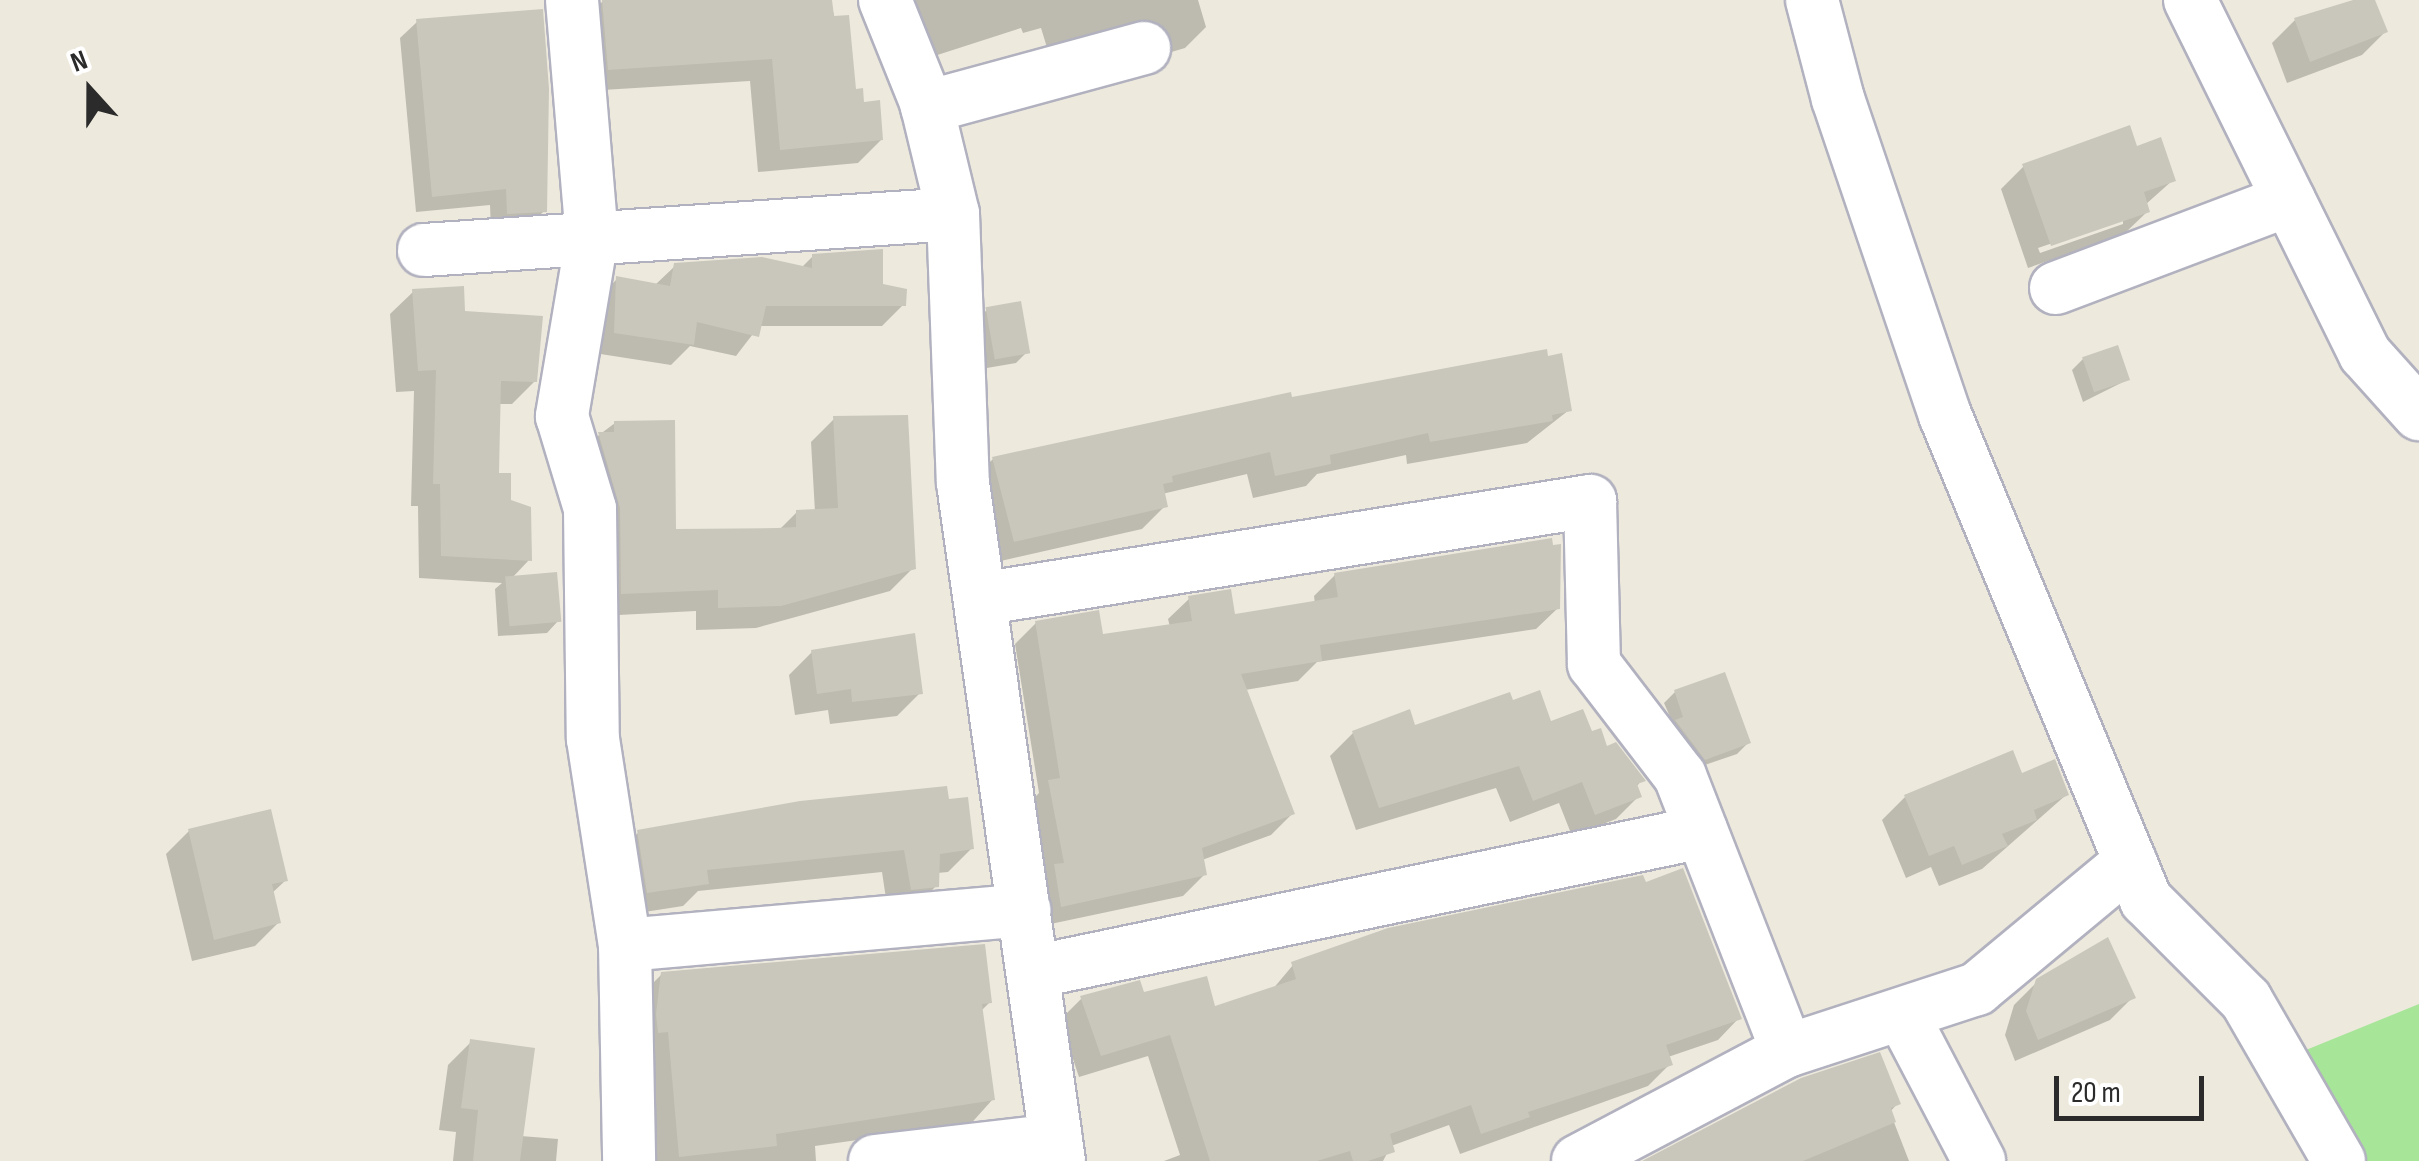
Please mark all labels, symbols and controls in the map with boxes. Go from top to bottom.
north arrow [40,40,140,140]
text: N [66,43,92,80]
scale bar [2059,1056,2209,1118]
text: 20 m [2071,1075,2121,1111]

